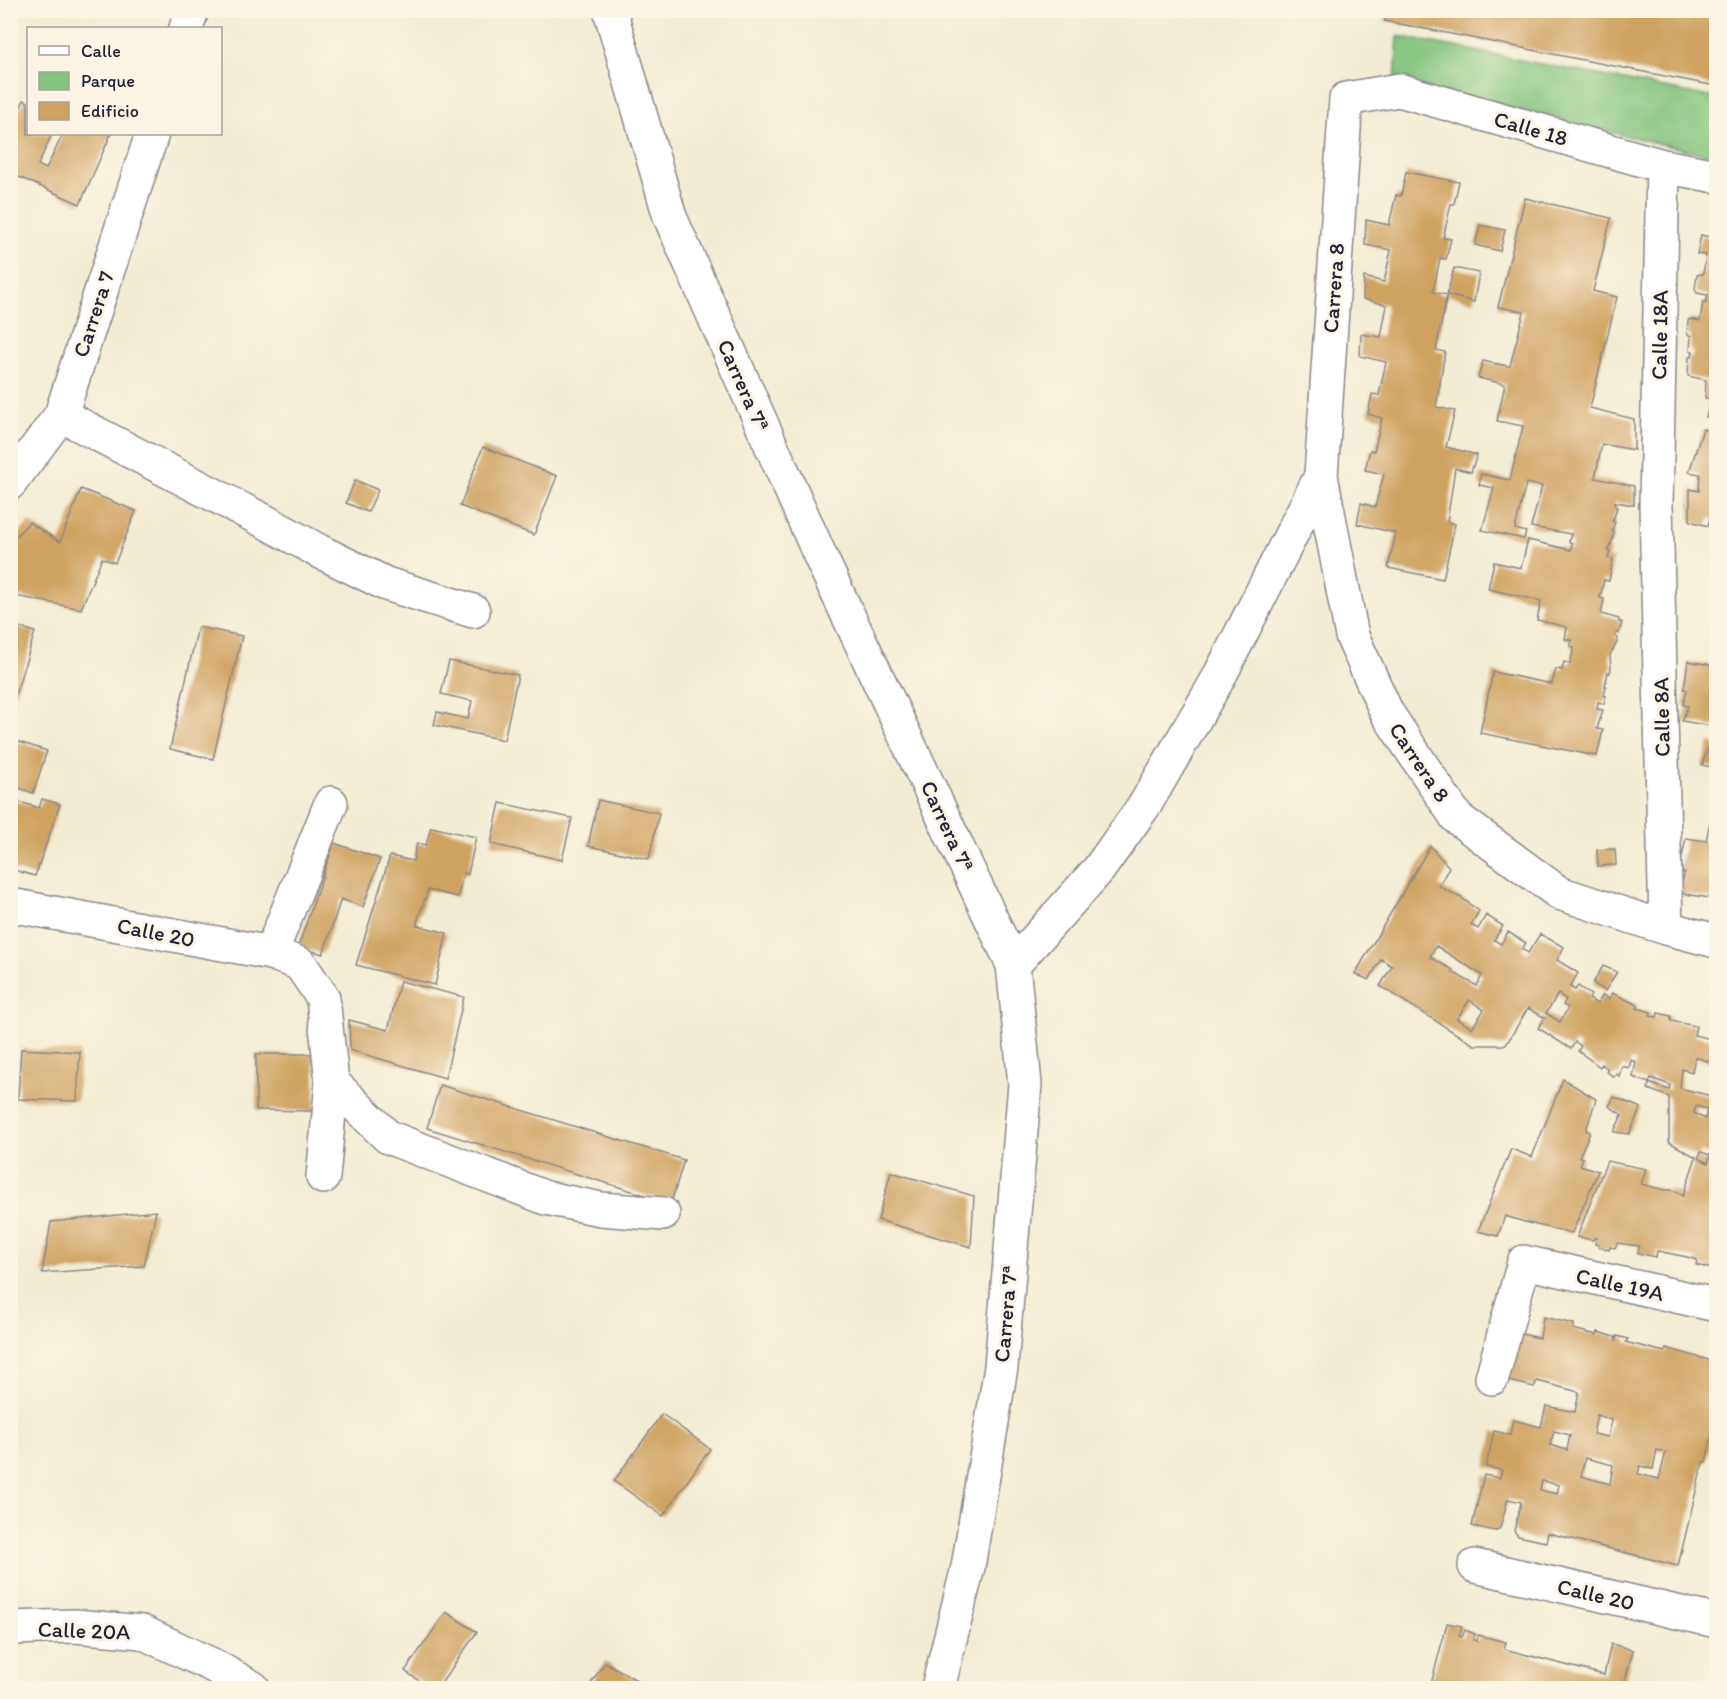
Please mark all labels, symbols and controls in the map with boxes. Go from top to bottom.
legend [27,27,222,135]
text: Calle [81,40,121,62]
text: Parque [81,70,135,92]
text: Edificio [81,100,139,122]
street label: Calle 18 [1491,105,1571,152]
street label: Carrera 8 [1317,242,1350,334]
street label: Carrera 7 [67,268,120,361]
street label: Calle 18A [1645,290,1674,380]
street label: Carrera 7ª [711,335,776,435]
street label: Calle 8A [1647,677,1676,757]
street label: Carrera 8 [1383,717,1456,807]
street label: Carrera 7ª [915,776,980,876]
street label: Calle 20 [115,912,197,953]
street label: Calle 19A [1573,1262,1666,1307]
street label: Carrera 7ª [988,1264,1023,1364]
street label: Calle 20 [1555,1572,1637,1616]
street label: Calle 20A [37,1615,131,1646]

